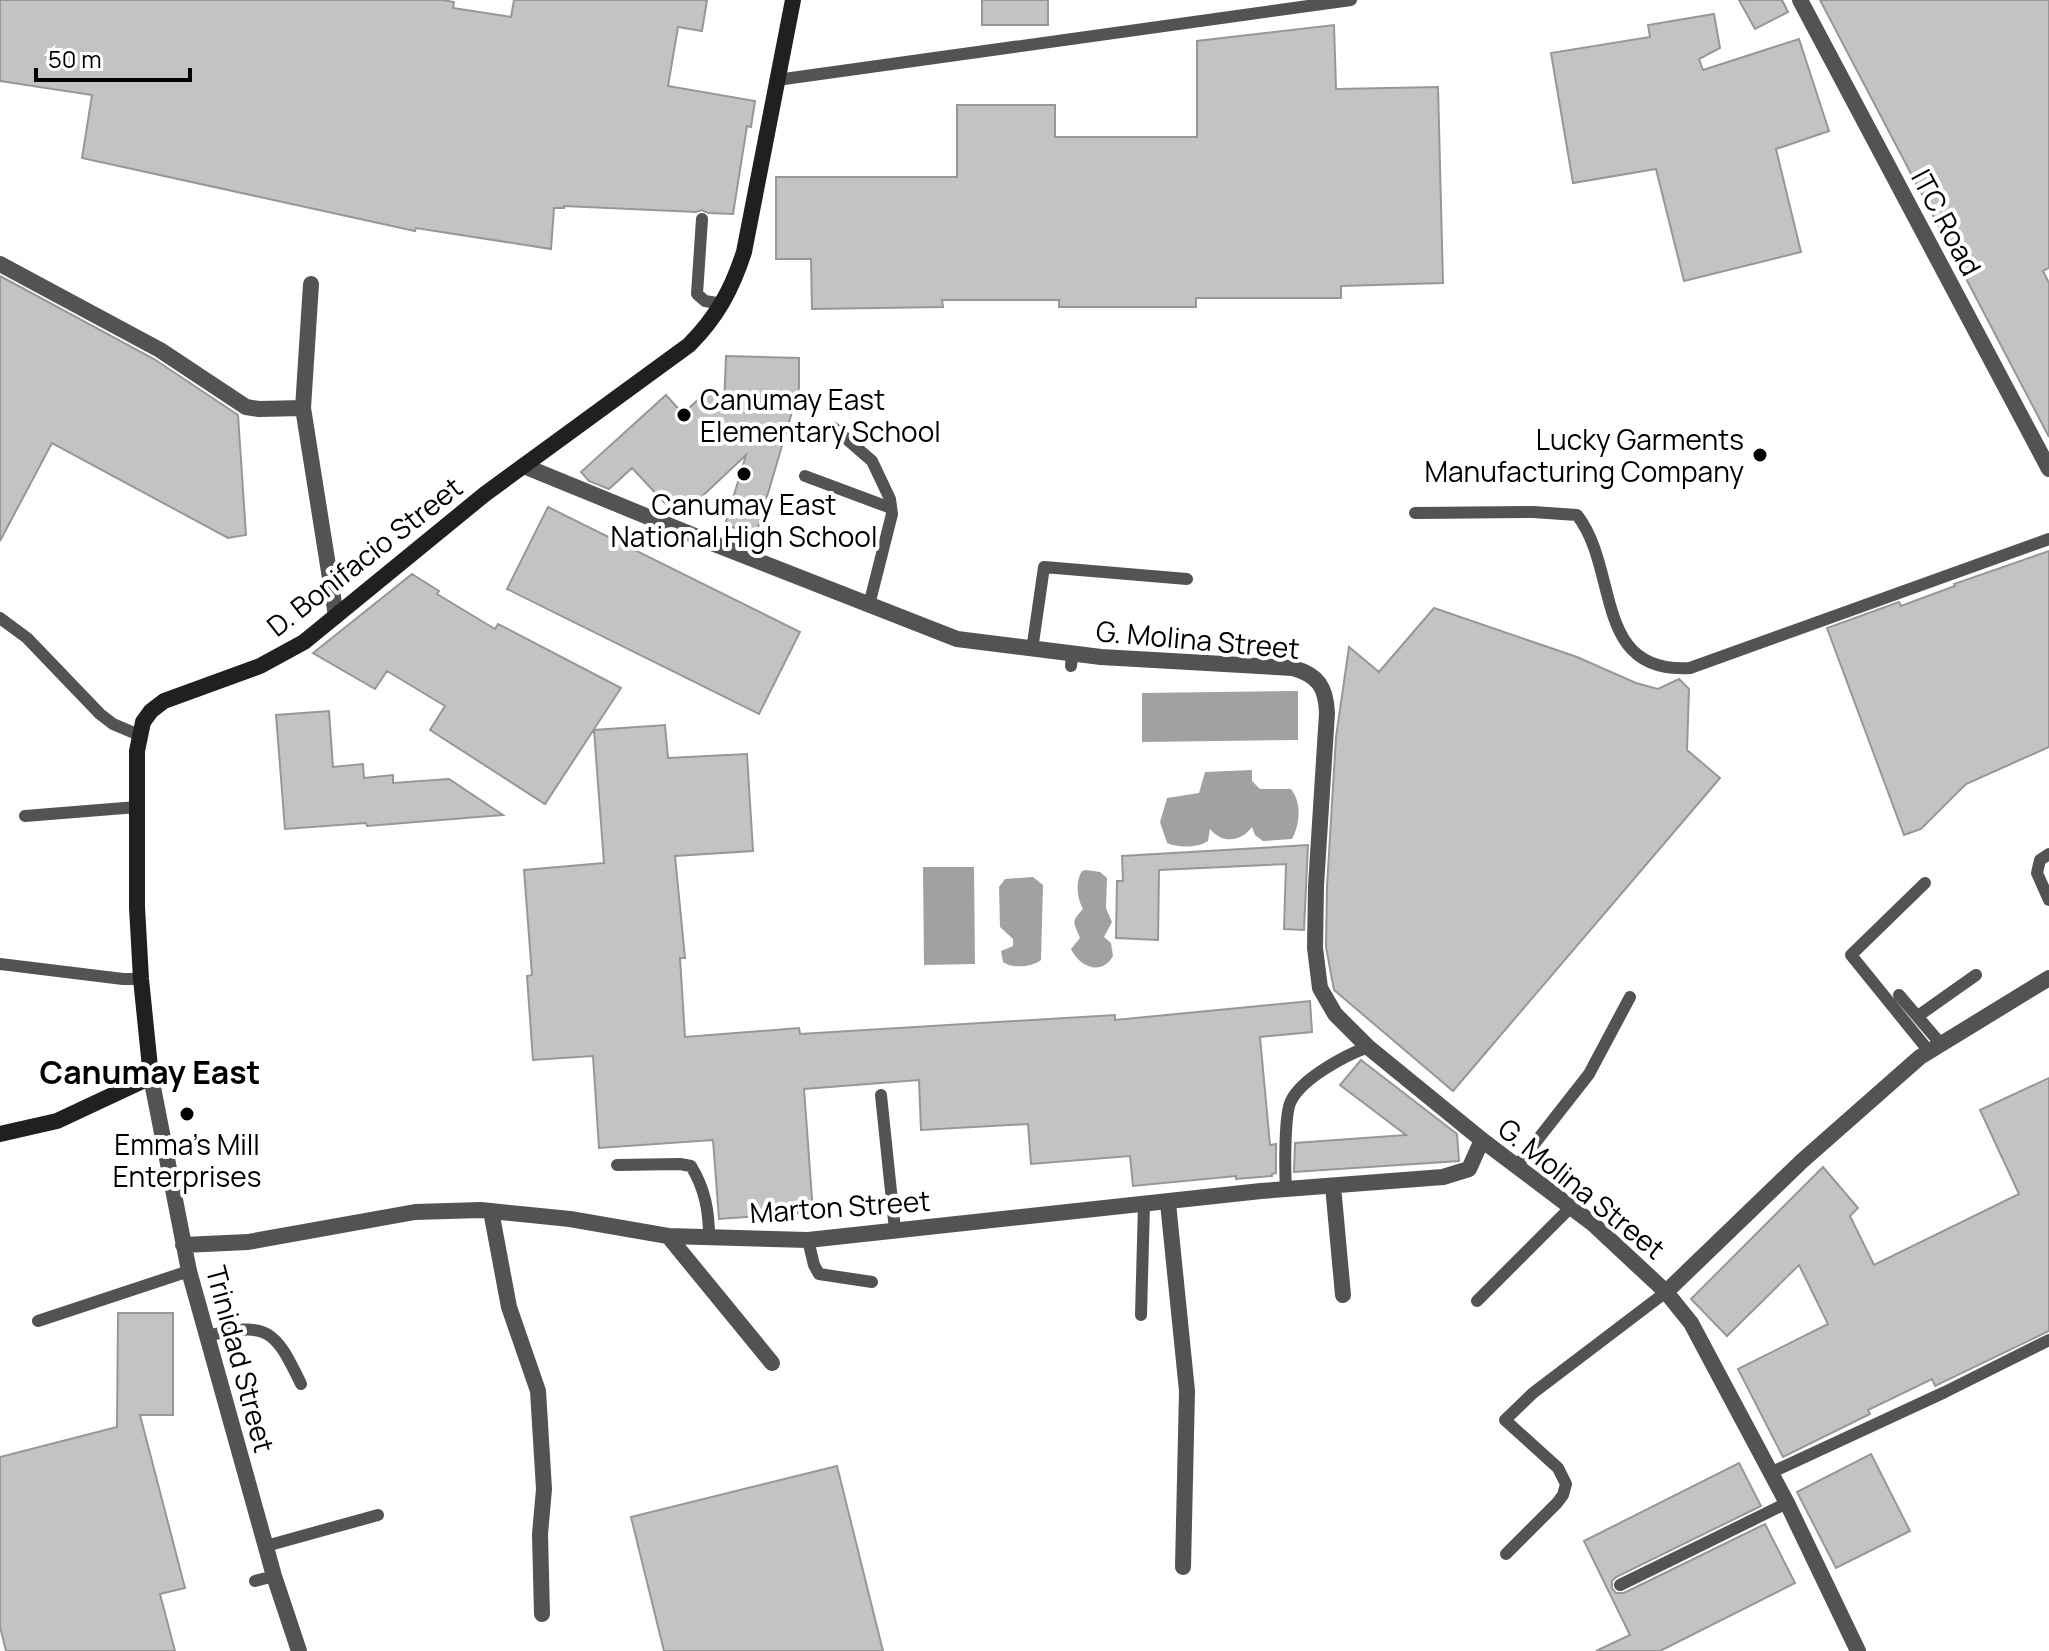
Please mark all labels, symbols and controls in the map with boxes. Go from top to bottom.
scale bar [36,32,190,82]
text: 50 m [48,42,102,75]
street label: ITC Road [1903,162,1991,282]
place label: Canumay East Elementary School [700,380,941,450]
marker: Canumay East Elementary School [675,406,693,424]
place label: Lucky Garments Manufacturing Company [1424,420,1744,490]
marker: Lucky Garments Manufacturing Company [1751,446,1769,464]
marker: Canumay East National High School [735,465,753,483]
street label: D. Bonifacio Street [258,468,470,644]
place label: Canumay East National High School [611,485,877,555]
street label: G. Molina Street [1095,611,1301,667]
district label: Canumay East [40,1050,260,1094]
marker: Emma's Mill Enterprises [178,1105,196,1123]
street label: G. Molina Street [1491,1109,1673,1267]
place label: Emma's Mill Enterprises [113,1125,261,1195]
street label: Marton Street [748,1181,932,1231]
street label: Trinidad Street [198,1262,284,1456]

